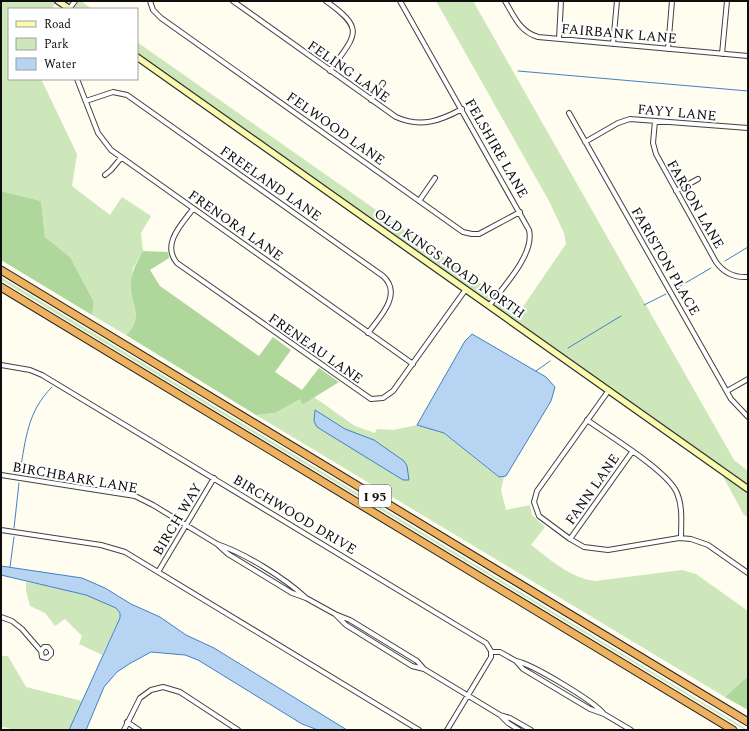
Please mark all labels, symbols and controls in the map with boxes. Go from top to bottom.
legend [8,8,138,80]
text: Road [44,15,71,34]
street label: FAIRBANK LANE [560,18,678,49]
text: Park [44,35,69,54]
street label: FELING LANE [303,35,394,108]
text: Water [44,55,76,74]
street label: FELWOOD LANE [282,87,389,170]
street label: FELSHIRE LANE [459,95,534,202]
street label: FAYY LANE [636,99,717,126]
street label: FREELAND LANE [216,140,326,226]
street label: FARSON LANE [662,156,730,253]
street label: FRENORA LANE [184,185,288,266]
street label: OLD KINGS ROAD NORTH [370,203,530,324]
street label: FARISTON PLACE [626,203,705,319]
street label: FRENEAU LANE [264,308,367,389]
street label: FANN LANE [560,449,625,529]
street label: BIRCHBARK LANE [11,456,139,499]
street label: BIRCHWOOD DRIVE [229,469,361,560]
street label: BIRCH WAY [147,479,207,560]
road number: I 95 [359,485,391,507]

